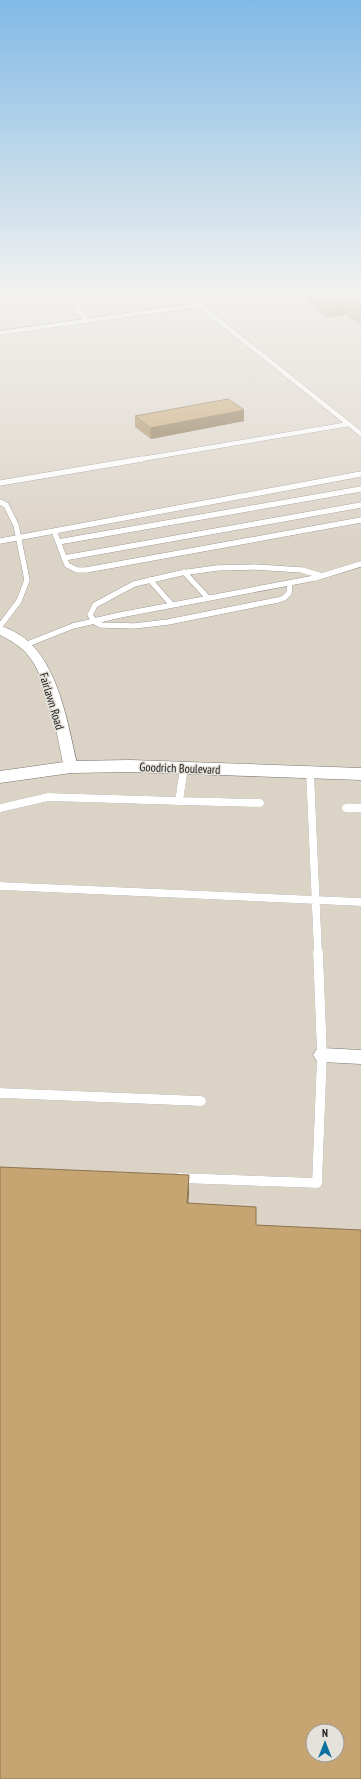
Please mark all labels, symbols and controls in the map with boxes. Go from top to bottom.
street label: Fairlawn Road [36,671,68,731]
street label: Goodrich Boulevard [139,759,221,777]
north arrow [305,1723,345,1763]
text: N [322,1726,328,1740]

